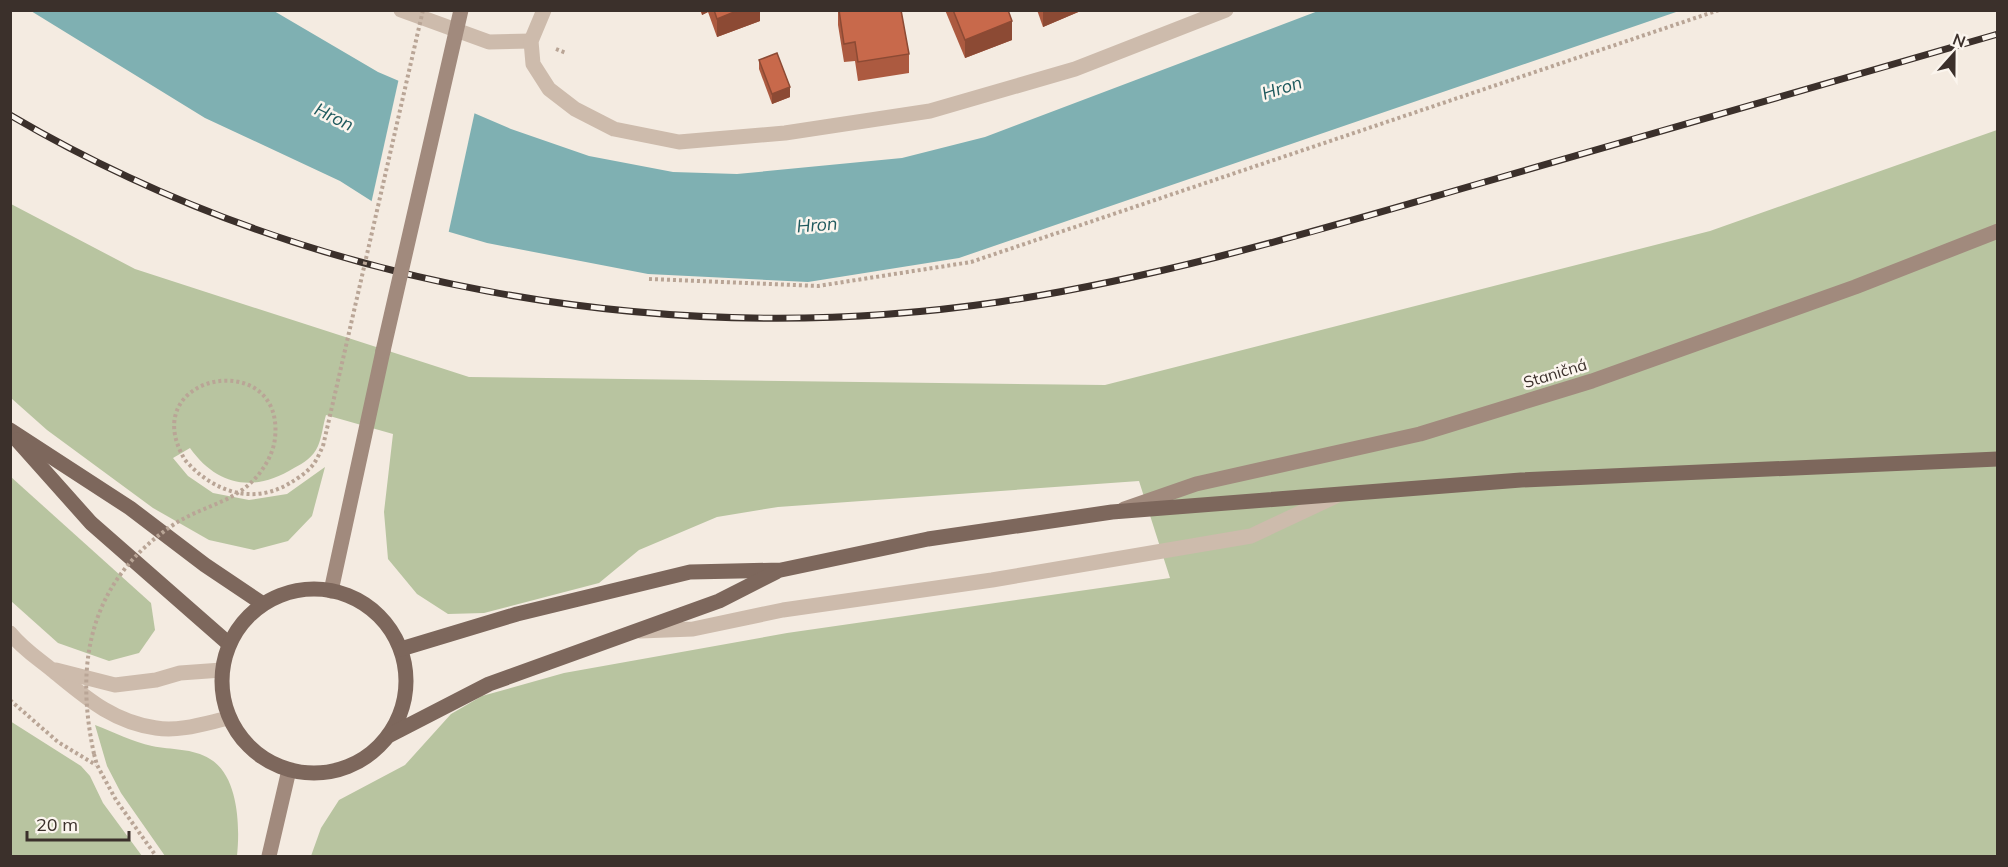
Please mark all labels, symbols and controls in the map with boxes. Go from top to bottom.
north arrow [1924,24,1984,84]
text: N [1950,28,1969,51]
water label: Hron [1259,70,1305,105]
water label: Hron [311,97,358,136]
water label: Hron [796,212,838,237]
street label: Staničná [1521,354,1589,392]
scale bar [27,804,129,842]
text: 20 m [36,813,78,836]

